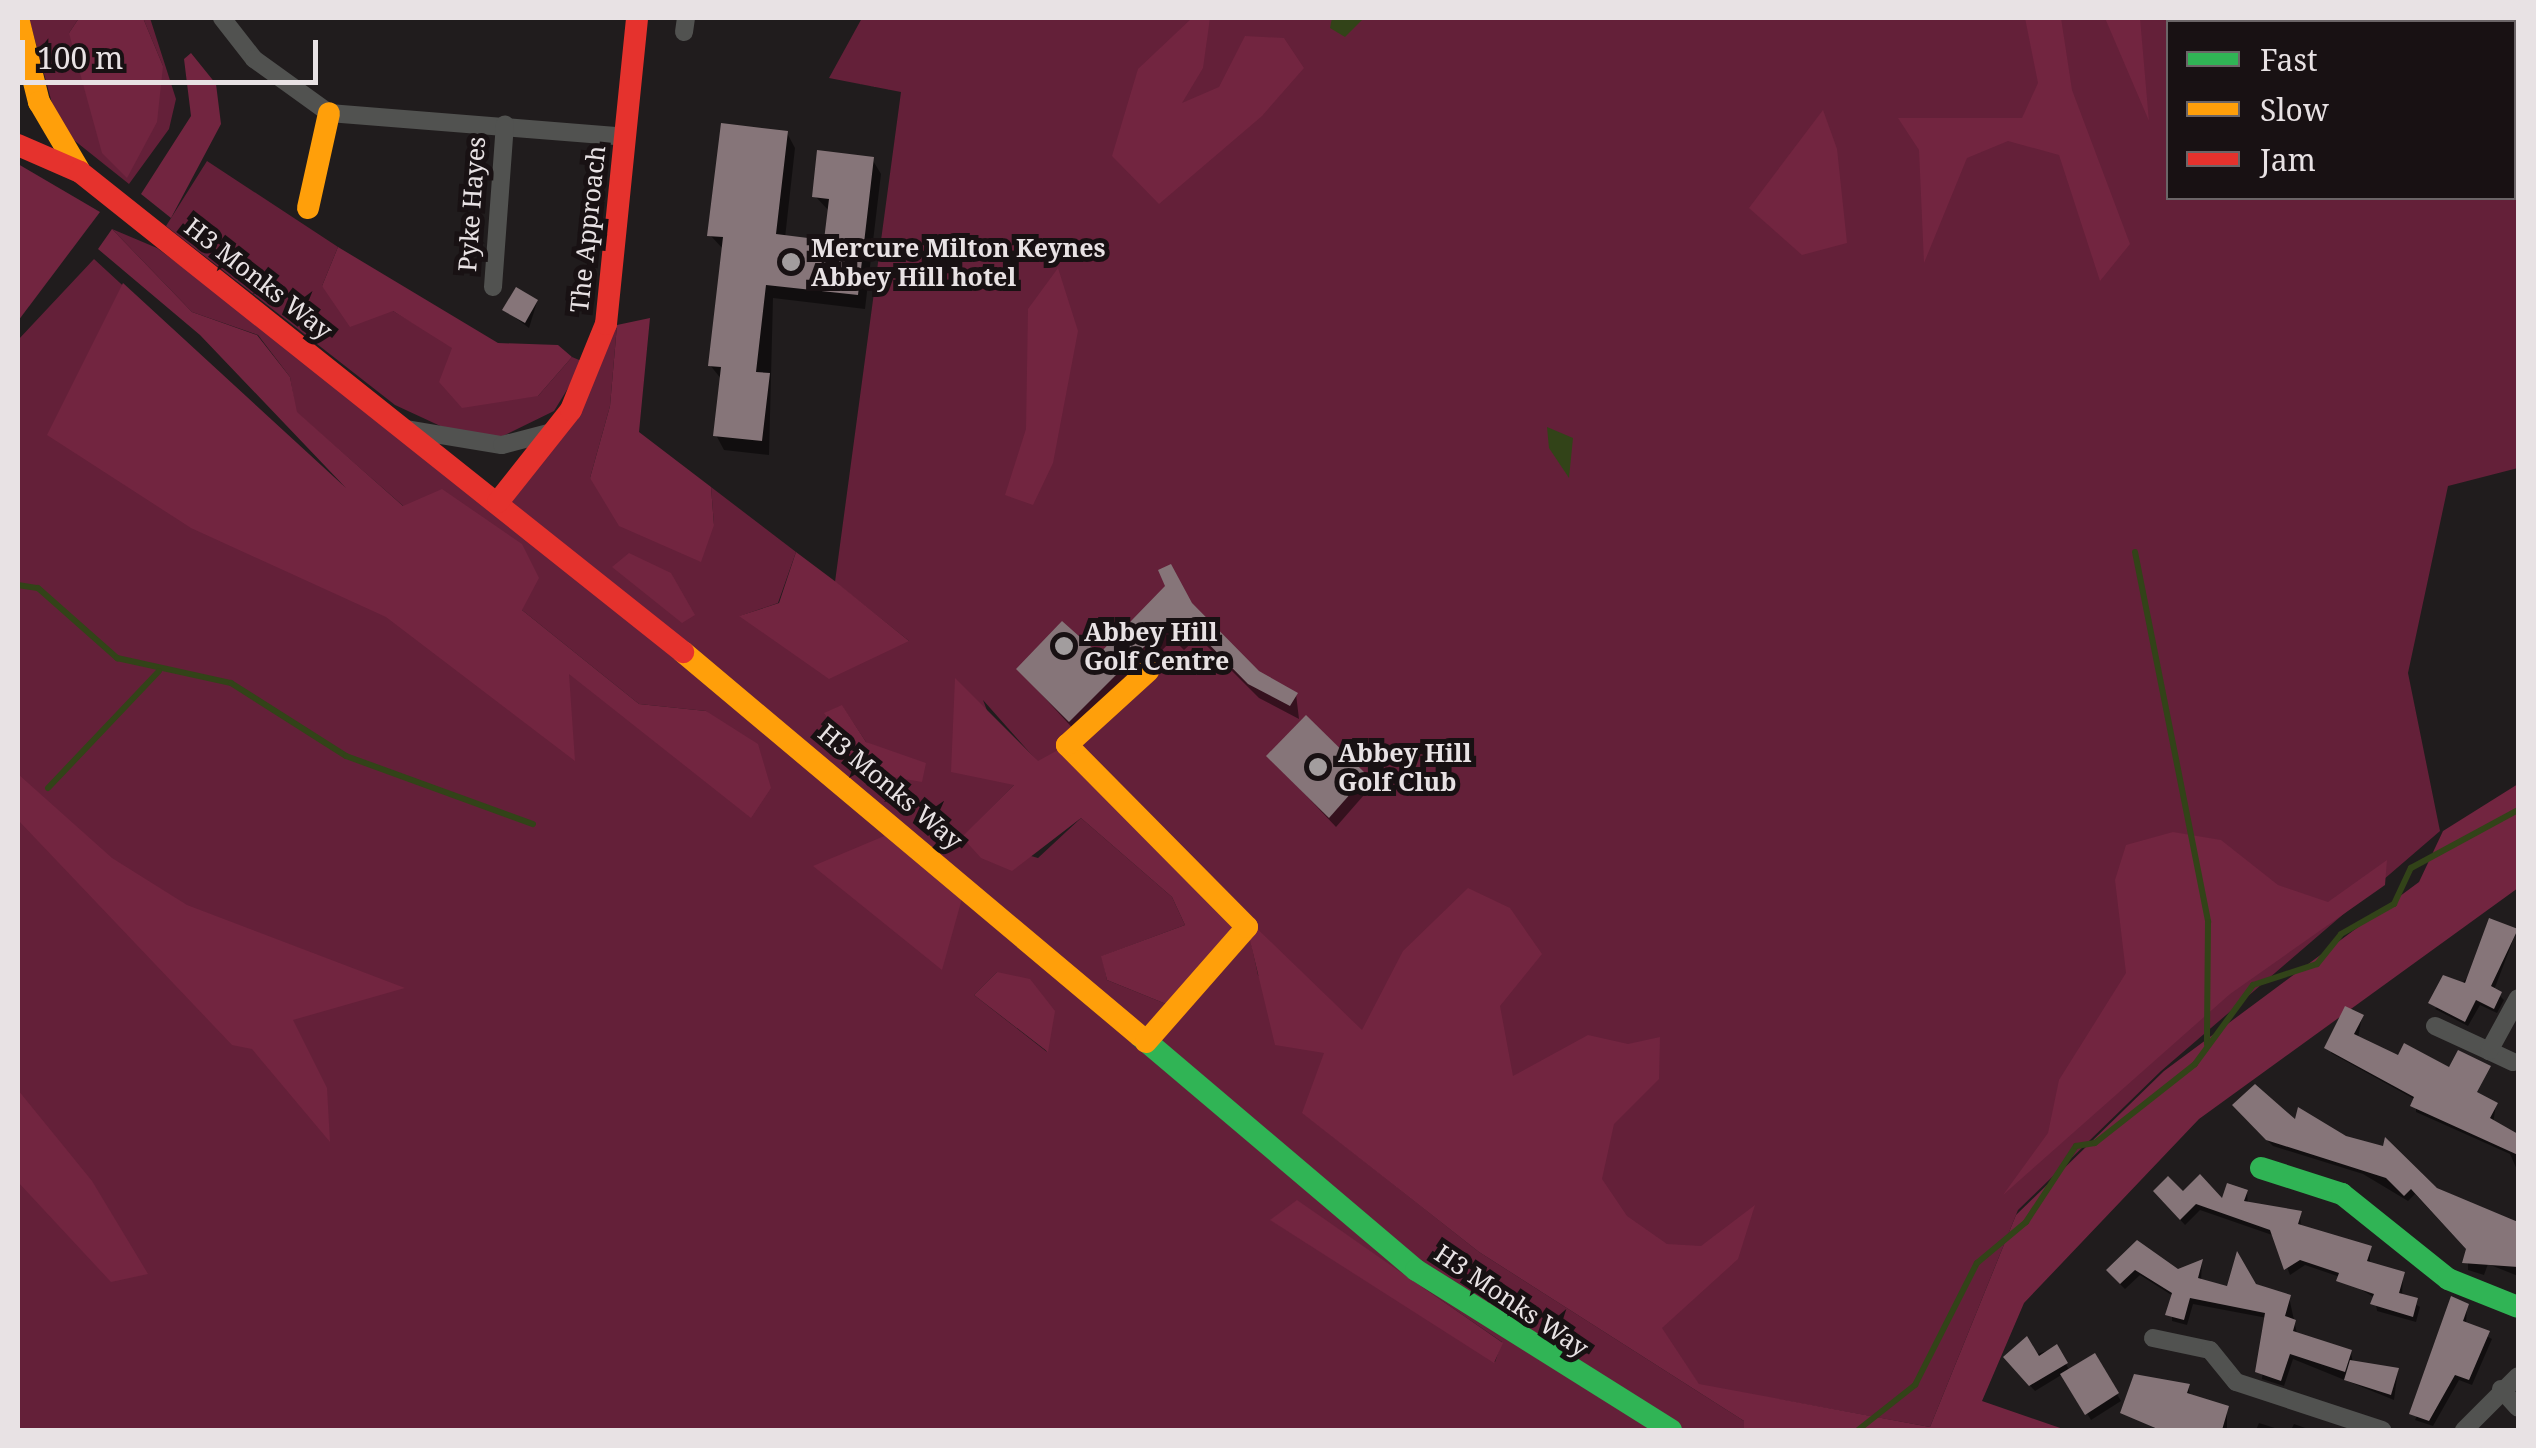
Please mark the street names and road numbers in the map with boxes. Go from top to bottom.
street label: Pyke Hayes [451,135,491,273]
street label: The Approach [563,144,611,314]
street label: H3 Monks Way [179,211,339,345]
street label: H3 Monks Way [813,717,969,855]
street label: H3 Monks Way [1429,1238,1595,1362]

